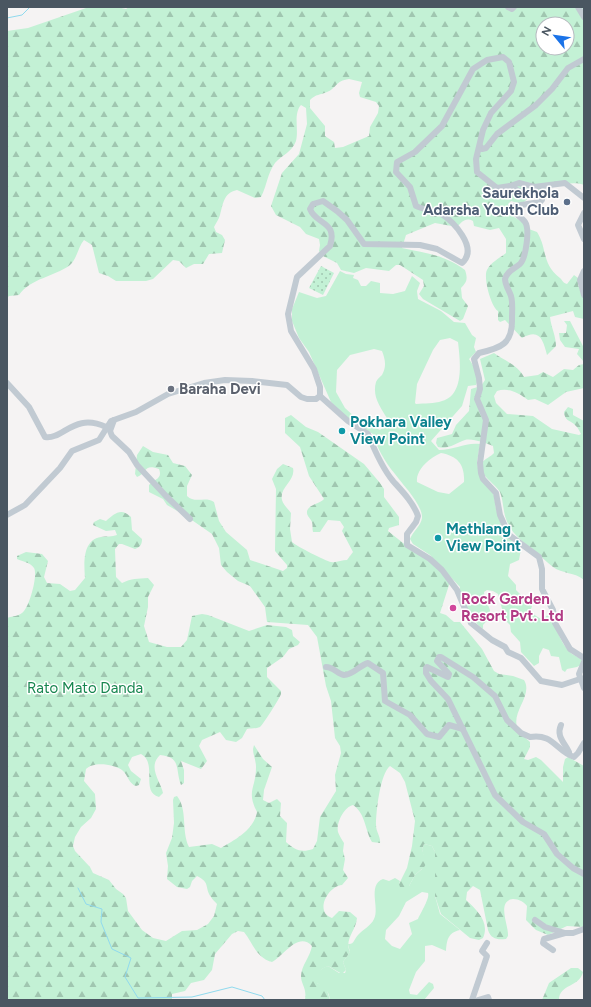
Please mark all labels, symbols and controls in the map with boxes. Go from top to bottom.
north arrow [535,16,575,56]
text: N [539,25,554,38]
place label: Saurekhola Adarsha Youth Club [423,184,559,219]
marker: Saurekhola Adarsha Youth Club [562,197,572,207]
place label: Baraha Devi [179,380,261,398]
marker: Baraha Devi [166,384,176,394]
place label: Pokhara Valley View Point [350,413,452,448]
marker: Pokhara Valley View Point [337,426,347,436]
place label: Methlang View Point [446,520,521,555]
marker: Methlang View Point [433,533,443,543]
place label: Rock Garden Resort Pvt. Ltd [461,590,564,625]
marker: Rock Garden Resort Pvt. Ltd [448,603,458,613]
park label: Rato Mato Danda [27,679,143,697]

